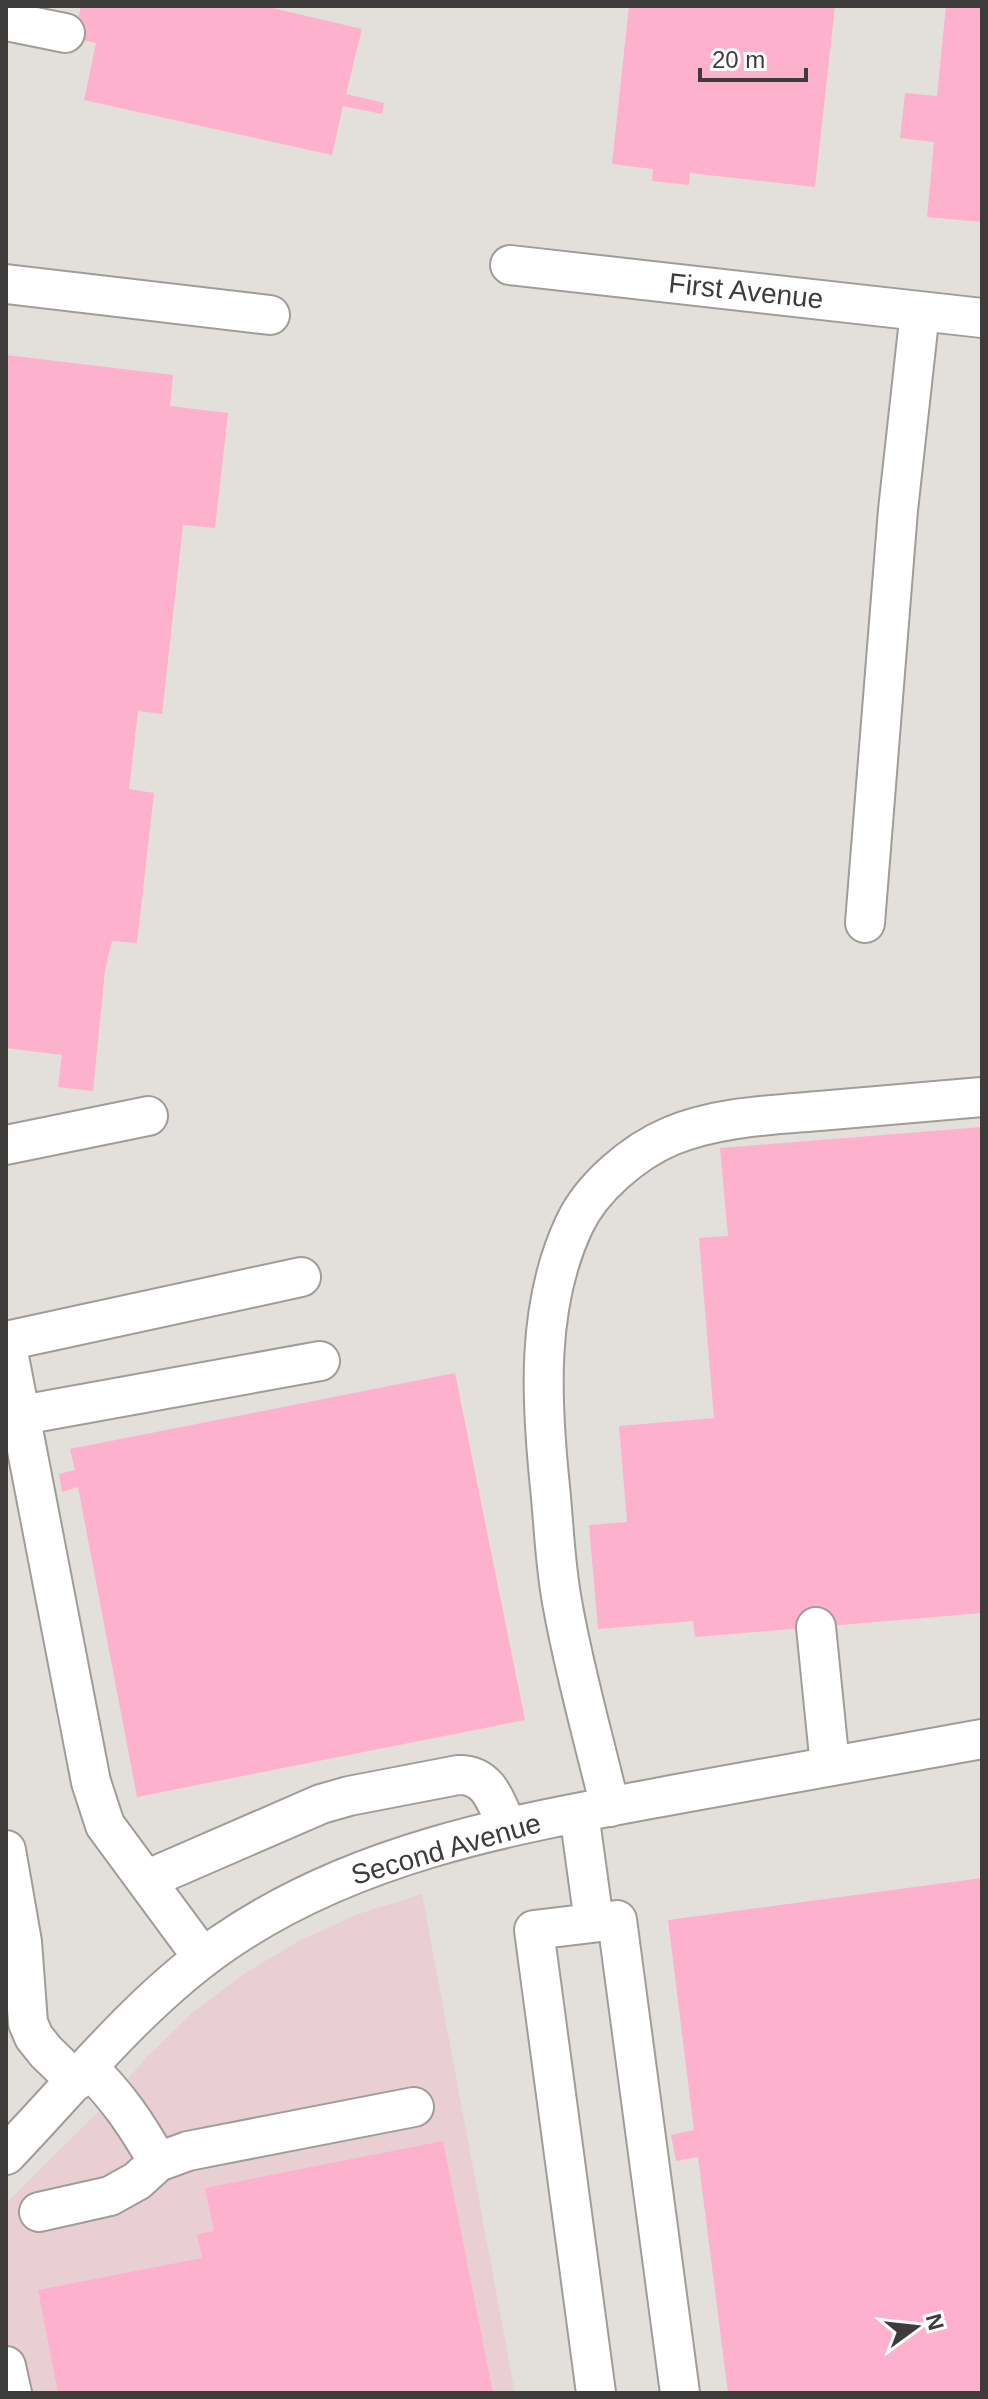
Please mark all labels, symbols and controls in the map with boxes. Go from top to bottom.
scale bar [700,32,806,82]
text: 20 m [712,46,765,73]
street label: First Avenue [667,267,825,315]
street label: Second Avenue [348,1807,544,1891]
north arrow [876,2287,956,2367]
text: N [921,2311,949,2333]

